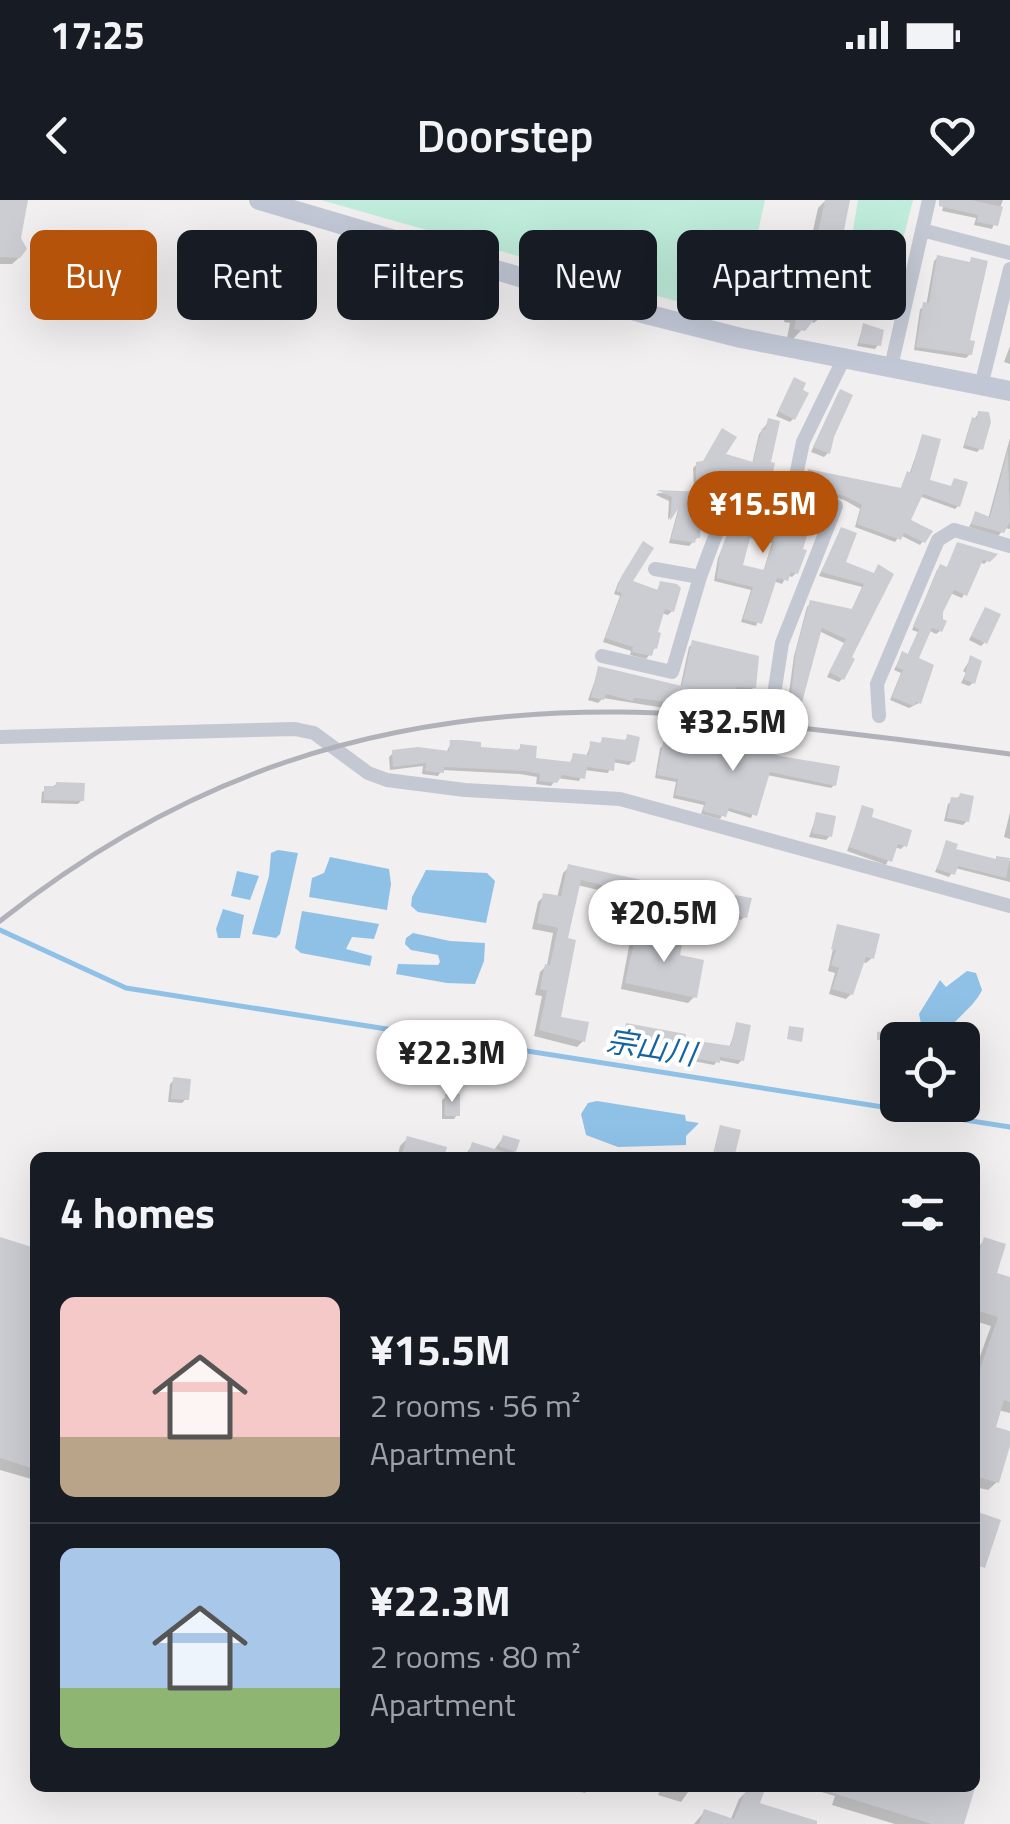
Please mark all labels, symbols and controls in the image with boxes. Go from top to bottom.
text: 17:25 [50,6,145,64]
text: Doorstep [416,101,594,169]
icon: back [30,108,85,163]
icon: heart [925,108,980,163]
chip: Buy [30,230,157,320]
chip: Rent [177,230,317,320]
chip: Filters [337,230,499,320]
chip: New [519,230,657,320]
chip: Apartment [677,230,906,320]
pin: ¥15.5M [682,471,844,556]
text: ¥15.5M [709,479,817,527]
pin: ¥32.5M [652,689,814,774]
text: ¥32.5M [679,697,787,745]
pin: ¥20.5M [583,880,745,965]
text: ¥20.5M [610,888,718,936]
water label: 宗山川 [603,1017,702,1077]
pin: ¥22.3M [371,1020,533,1105]
map controls [880,1022,980,1122]
button: locate [880,1022,980,1122]
text: ¥22.3M [398,1028,506,1076]
text: 4 homes [60,1180,215,1244]
icon: filters [895,1185,950,1240]
text: ¥15.5M [370,1317,511,1381]
icon: home [140,1337,260,1457]
text: 2 rooms · 56 m² [370,1381,581,1429]
text: Apartment [370,1429,516,1477]
text: ¥22.3M [370,1568,511,1632]
icon: home [140,1588,260,1708]
text: 2 rooms · 80 m² [370,1632,581,1680]
text: Apartment [370,1680,516,1728]

